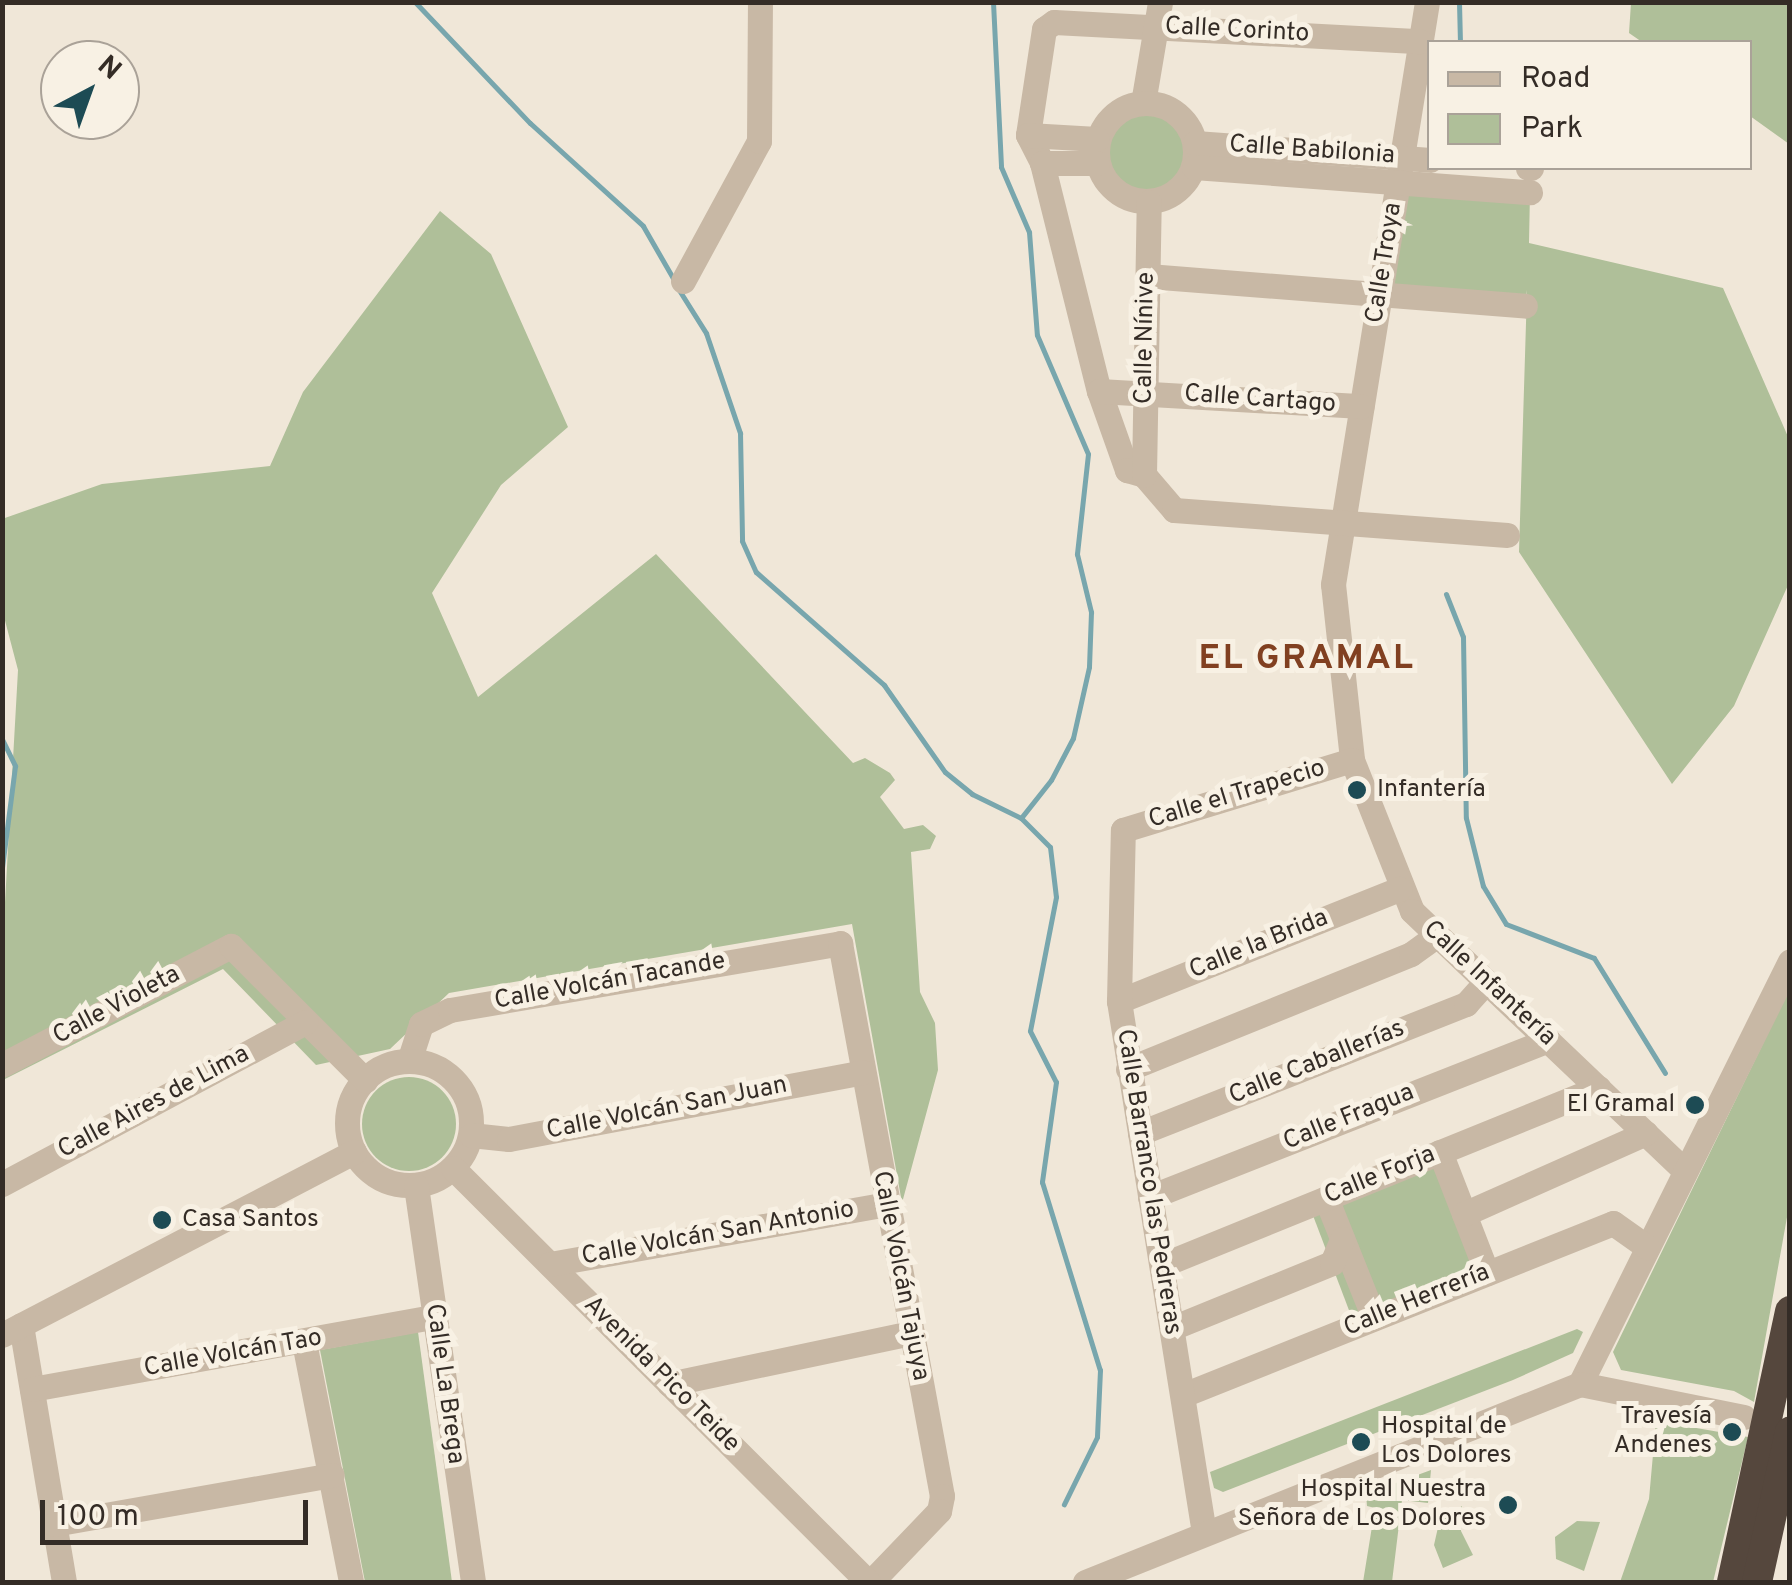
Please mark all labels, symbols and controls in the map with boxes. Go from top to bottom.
street label: Calle Corinto [1164,12,1310,50]
north arrow [40,40,140,140]
legend [1427,40,1752,170]
text: N [89,49,128,89]
text: Road [1521,61,1590,98]
text: Park [1521,111,1583,148]
street label: Calle Babilonia [1228,130,1396,172]
street label: Calle Troya [1361,200,1409,326]
street label: Calle Nínive [1130,272,1162,404]
street label: Calle Cartago [1183,380,1337,420]
district label: EL GRAMAL [1198,638,1416,680]
street label: Calle el Trapecio [1145,754,1329,836]
place label: Infantería [1377,775,1486,805]
marker: Infantería [1346,779,1368,801]
street label: Calle la Brida [1185,904,1333,986]
street label: Calle Infantería [1416,915,1562,1053]
street label: Calle Volcán Tacande [491,947,729,1017]
street label: Calle Violeta [48,960,186,1052]
street label: Calle Caballerías [1225,1014,1409,1112]
street label: Calle Barranco las Pedreras [1109,1027,1187,1337]
street label: Calle Aires de Lima [53,1040,255,1166]
street label: Calle Volcán San Juan [544,1071,790,1147]
street label: Calle Fragua [1279,1078,1419,1158]
place label: El Gramal [1567,1090,1675,1120]
marker: El Gramal [1684,1094,1706,1116]
street label: Calle Forja [1320,1140,1440,1212]
street label: Calle Volcán Tajuya [865,1168,935,1384]
street label: Calle Volcán San Antonio [578,1195,858,1273]
place label: Casa Santos [182,1205,319,1235]
marker: Casa Santos [151,1209,173,1231]
street label: Calle Herrería [1340,1258,1494,1344]
street label: Avenida Pico Teide [576,1290,746,1460]
street label: Calle La Brega [418,1302,470,1466]
street label: Calle Volcán Tao [141,1323,325,1385]
place label: Travesía Andenes [1613,1403,1712,1462]
place label: Hospital de Los Dolores [1381,1413,1511,1472]
marker: Travesía Andenes [1721,1421,1743,1443]
marker: Hospital de Los Dolores [1350,1431,1372,1453]
place label: Hospital Nuestra Señora de Los Dolores [1238,1476,1486,1535]
scale bar [45,1480,312,1542]
marker: Hospital Nuestra Señora de Los Dolores [1495,1492,1521,1518]
text: 100 m [57,1499,139,1536]

